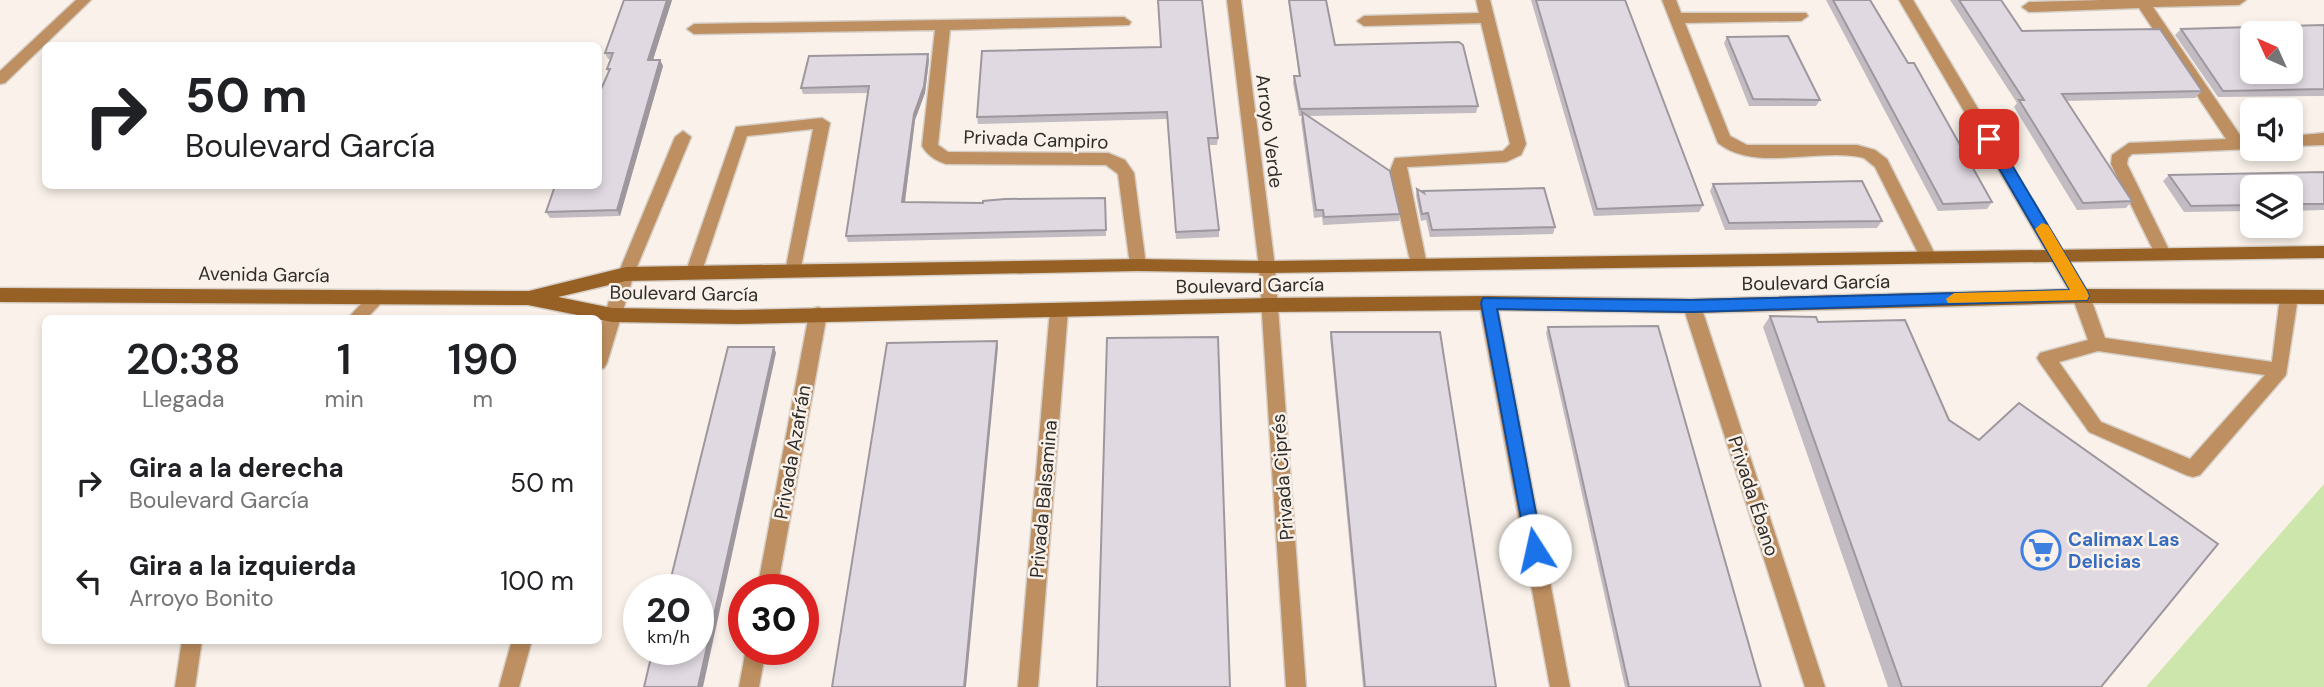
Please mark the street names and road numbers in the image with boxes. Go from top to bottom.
street label: Arroyo Verde [1250,73,1289,189]
street label: Privada Campiro [963,124,1109,155]
street label: Avenida García [198,261,330,288]
street label: Boulevard García [1741,269,1891,296]
street label: Boulevard García [1175,272,1325,299]
street label: Boulevard García [609,280,759,307]
street label: Privada Azafrán [768,383,817,521]
street label: Privada Ciprés [1266,413,1299,541]
street label: Privada Balsamina [1024,419,1063,579]
street label: Privada Ébano [1722,433,1785,559]

